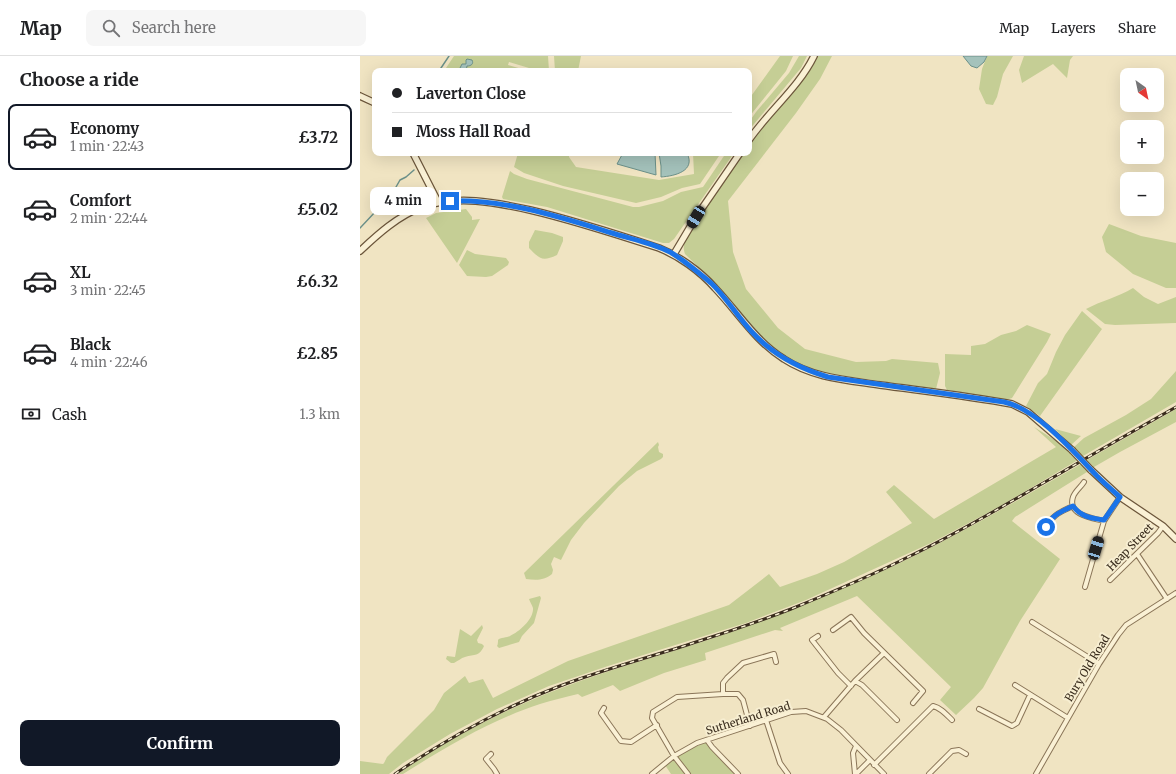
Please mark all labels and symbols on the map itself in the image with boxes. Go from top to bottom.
north arrow [1120,68,1164,112]
callout: 4 min [370,187,436,215]
route end [441,192,459,210]
car [685,204,707,230]
route start [1037,518,1055,536]
street label: Heap Street [1104,520,1157,574]
car [1087,535,1105,561]
street label: Bury Old Road [1062,632,1113,704]
street label: Sutherland Road [704,698,792,738]

